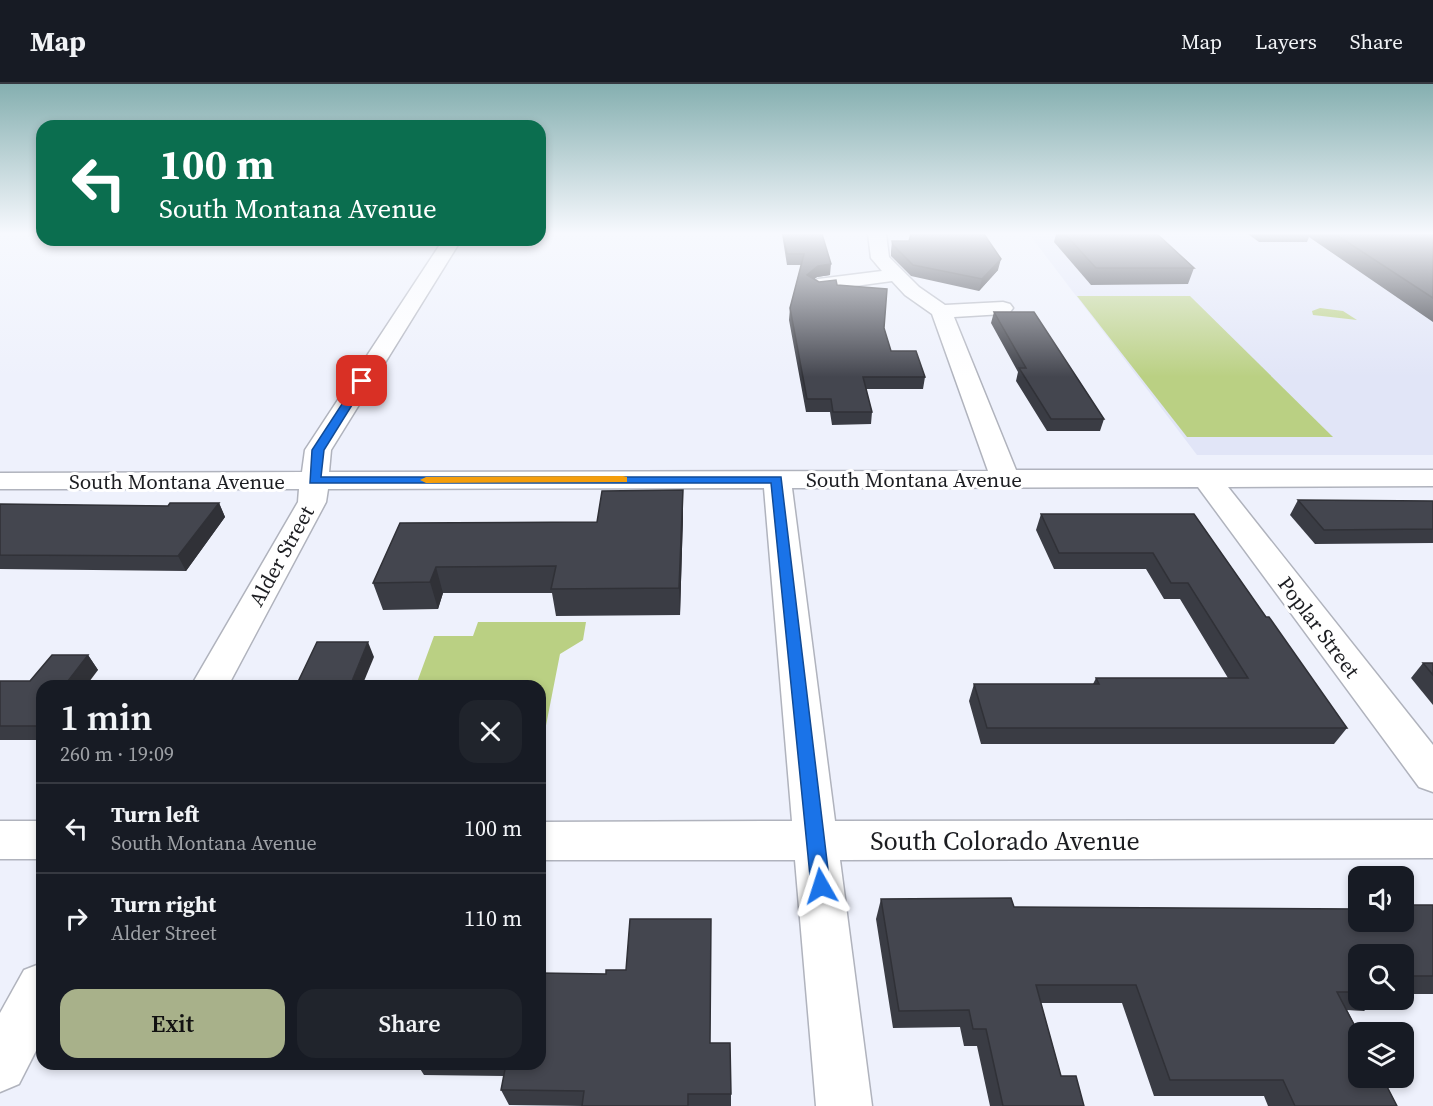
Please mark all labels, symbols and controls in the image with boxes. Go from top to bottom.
text: Map [30,22,86,60]
text: Map [1181,27,1222,56]
text: Layers [1255,27,1317,56]
text: Share [1350,27,1403,56]
text: 100 m [159,135,274,193]
icon: left [60,144,138,222]
text: South Montana Avenue [159,190,437,227]
pin [336,355,387,406]
icon: arrive [345,364,378,397]
street label: South Montana Avenue [806,465,1022,494]
street label: South Montana Avenue [69,467,285,496]
street label: Alder Street [241,500,321,612]
street label: Poplar Street [1271,570,1367,684]
text: 1 min [60,693,152,742]
button: close [459,700,522,763]
text: 260 m · 19:09 [60,740,174,768]
text: Turn left [111,799,199,829]
icon: left [60,812,93,845]
text: 100 m [464,813,522,843]
street label: South Colorado Avenue [870,823,1140,859]
text: South Montana Avenue [111,829,317,857]
position arrow [789,854,853,918]
map controls [1348,866,1414,1088]
button: sound [1348,866,1414,932]
text: Turn right [111,889,216,919]
icon: right [60,902,93,935]
text: 110 m [464,903,522,933]
text: Alder Street [111,919,217,947]
button: search [1348,944,1414,1010]
button: Exit [60,989,285,1058]
button: Share [297,989,522,1058]
button: layers [1348,1022,1414,1088]

